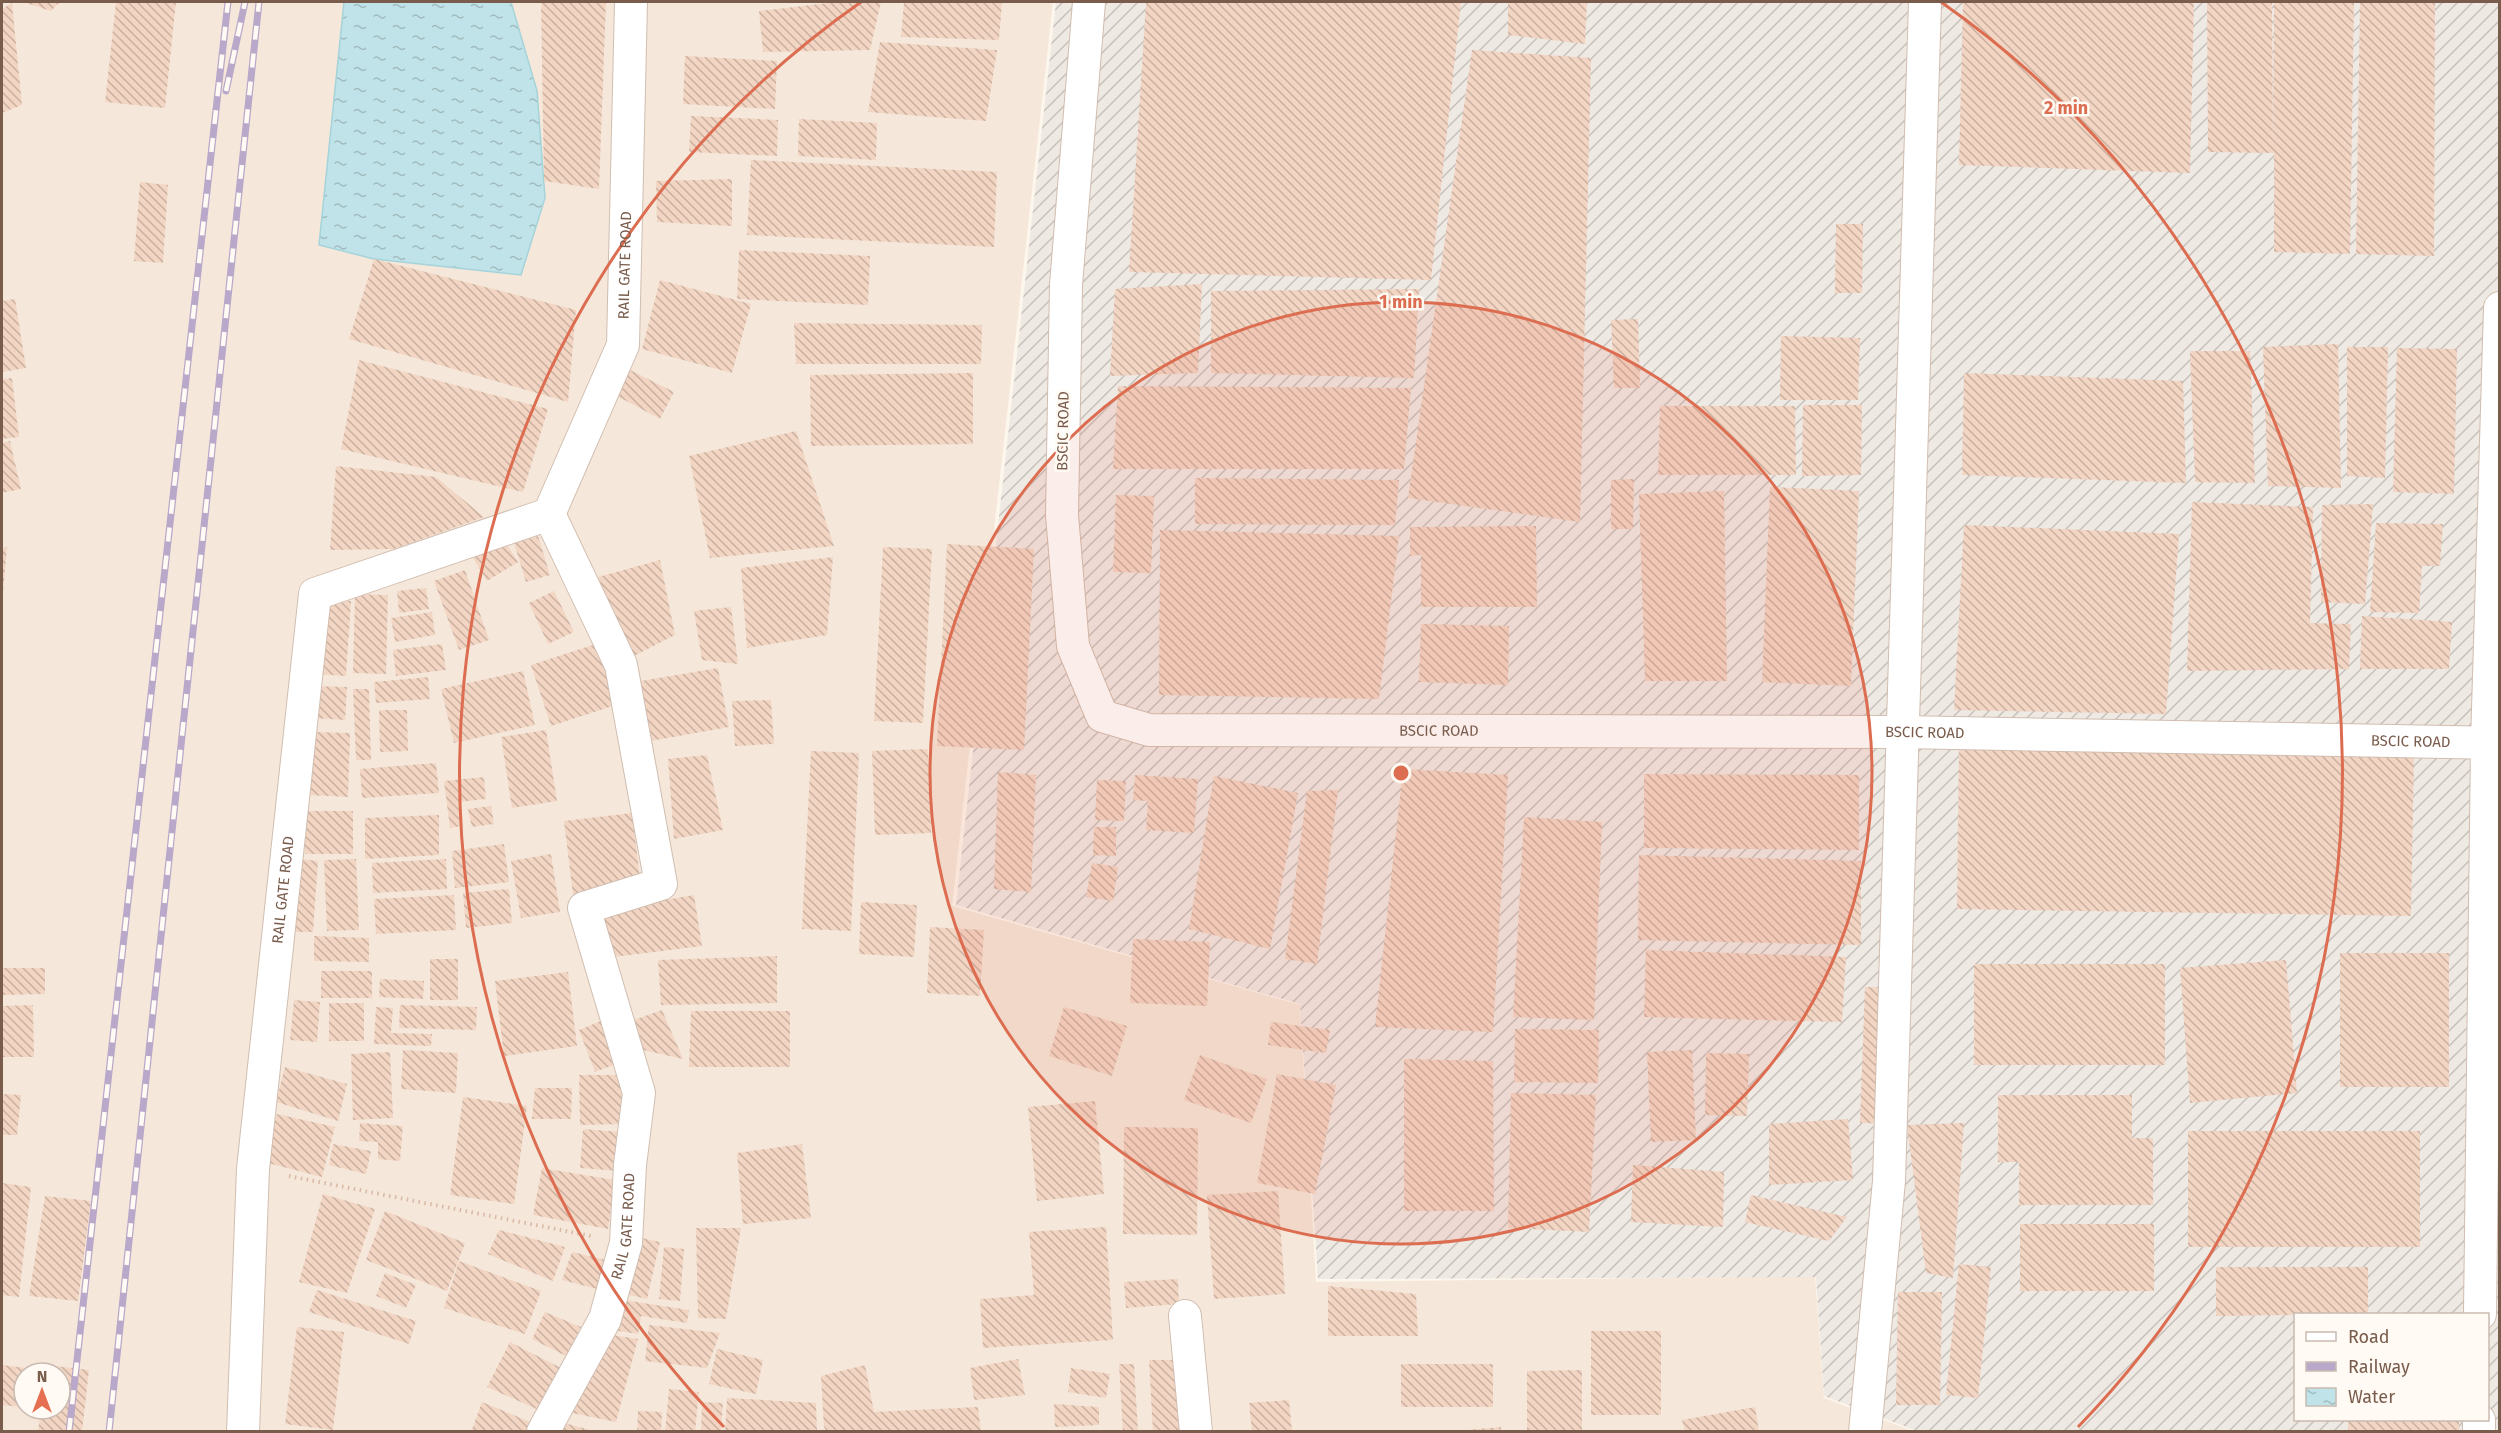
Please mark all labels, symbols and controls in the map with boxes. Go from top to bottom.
text: 2 min [2044,97,2088,119]
street label: RAIL GATE ROAD [615,211,635,320]
text: 1 min [1379,291,1423,313]
street label: BSCIC ROAD [1053,391,1073,471]
street label: BSCIC ROAD [1399,722,1479,740]
street label: BSCIC ROAD [1885,723,1965,742]
street label: BSCIC ROAD [2371,732,2451,751]
centre of rings [1391,763,1411,783]
street label: RAIL GATE ROAD [268,835,298,945]
street label: RAIL GATE ROAD [607,1172,639,1282]
legend [2294,1313,2489,1421]
text: Road [2348,1326,2390,1348]
text: Railway [2348,1356,2410,1378]
north arrow [12,1361,72,1421]
text: N [37,1367,47,1386]
text: Water [2348,1386,2395,1408]

